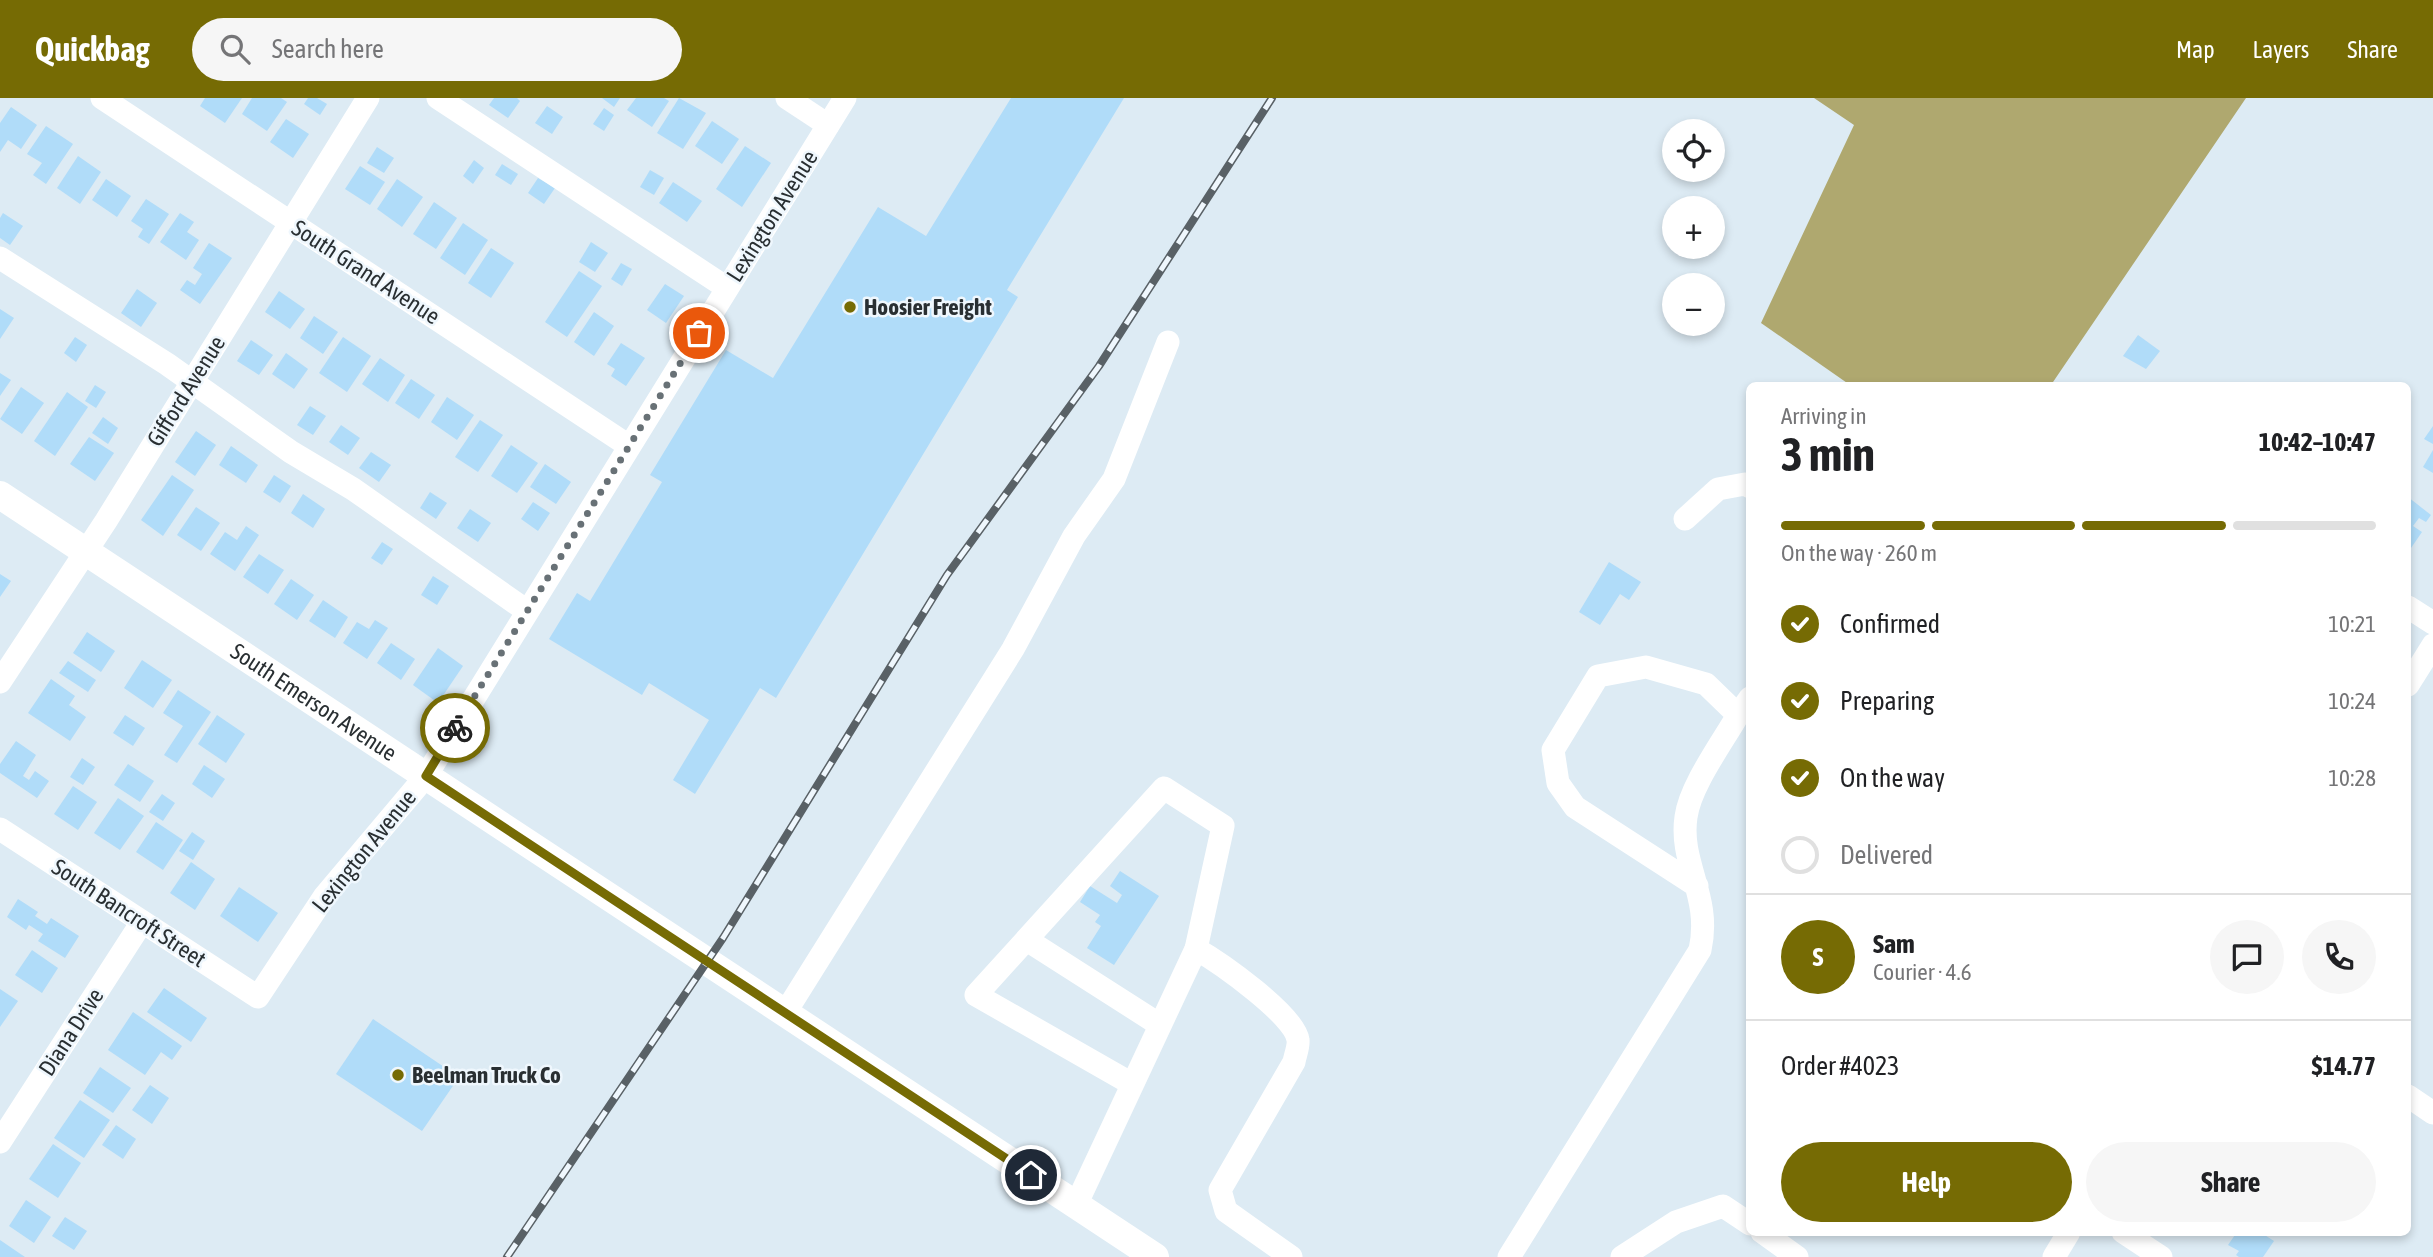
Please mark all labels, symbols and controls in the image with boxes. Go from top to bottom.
search box [192,18,682,81]
text: Quickbag [35,30,150,68]
icon: search [216,30,254,68]
text: Search here [272,34,384,64]
text: Map [2176,36,2215,63]
text: Layers [2253,36,2309,63]
text: Share [2347,36,2398,63]
map controls [1662,119,1725,336]
button: locate [1662,119,1725,182]
street label: Lexington Avenue [721,146,823,286]
button: + [1662,196,1725,259]
street label: South Grand Avenue [287,215,445,329]
button: − [1662,273,1725,336]
place label: Hoosier Freight [864,294,992,320]
marker: Hoosier Freight [842,299,858,315]
pin [669,303,729,363]
icon: bag [680,314,718,352]
street label: Gifford Avenue [142,331,230,451]
text: Arriving in [1781,403,1867,429]
text: 10:42–10:47 [2259,427,2376,457]
text: 3 min [1781,428,1875,481]
text: On the way · 260 m [1781,540,1937,566]
icon: check [1781,605,1819,643]
text: Confirmed [1840,609,1940,639]
text: 10:21 [2328,611,2376,637]
street label: South Emerson Avenue [226,638,402,766]
icon: check [1781,682,1819,720]
text: Preparing [1840,686,1934,716]
text: 10:24 [2328,688,2376,714]
courier [420,693,490,763]
icon: bike [436,709,474,747]
icon: check [1781,759,1819,797]
text: On the way [1840,763,1945,793]
text: 10:28 [2328,765,2376,791]
street label: Lexington Avenue [307,785,421,917]
text: Delivered [1840,840,1933,870]
street label: South Bancroft Street [47,854,211,972]
button: chat [2210,920,2284,994]
button: phone [2302,920,2376,994]
text: Sam [1873,929,1915,959]
text: S [1813,942,1823,972]
text: Courier · 4.6 [1873,959,1972,985]
street label: Diana Drive [33,984,109,1080]
text: Order #4023 [1781,1051,1900,1081]
text: $14.77 [2312,1051,2376,1081]
place label: Beelman Truck Co [412,1062,561,1088]
marker: Beelman Truck Co [390,1067,406,1083]
button: Help [1781,1142,2072,1222]
button: Share [2086,1142,2376,1222]
pin [1001,1145,1061,1205]
icon: home [1012,1156,1050,1194]

